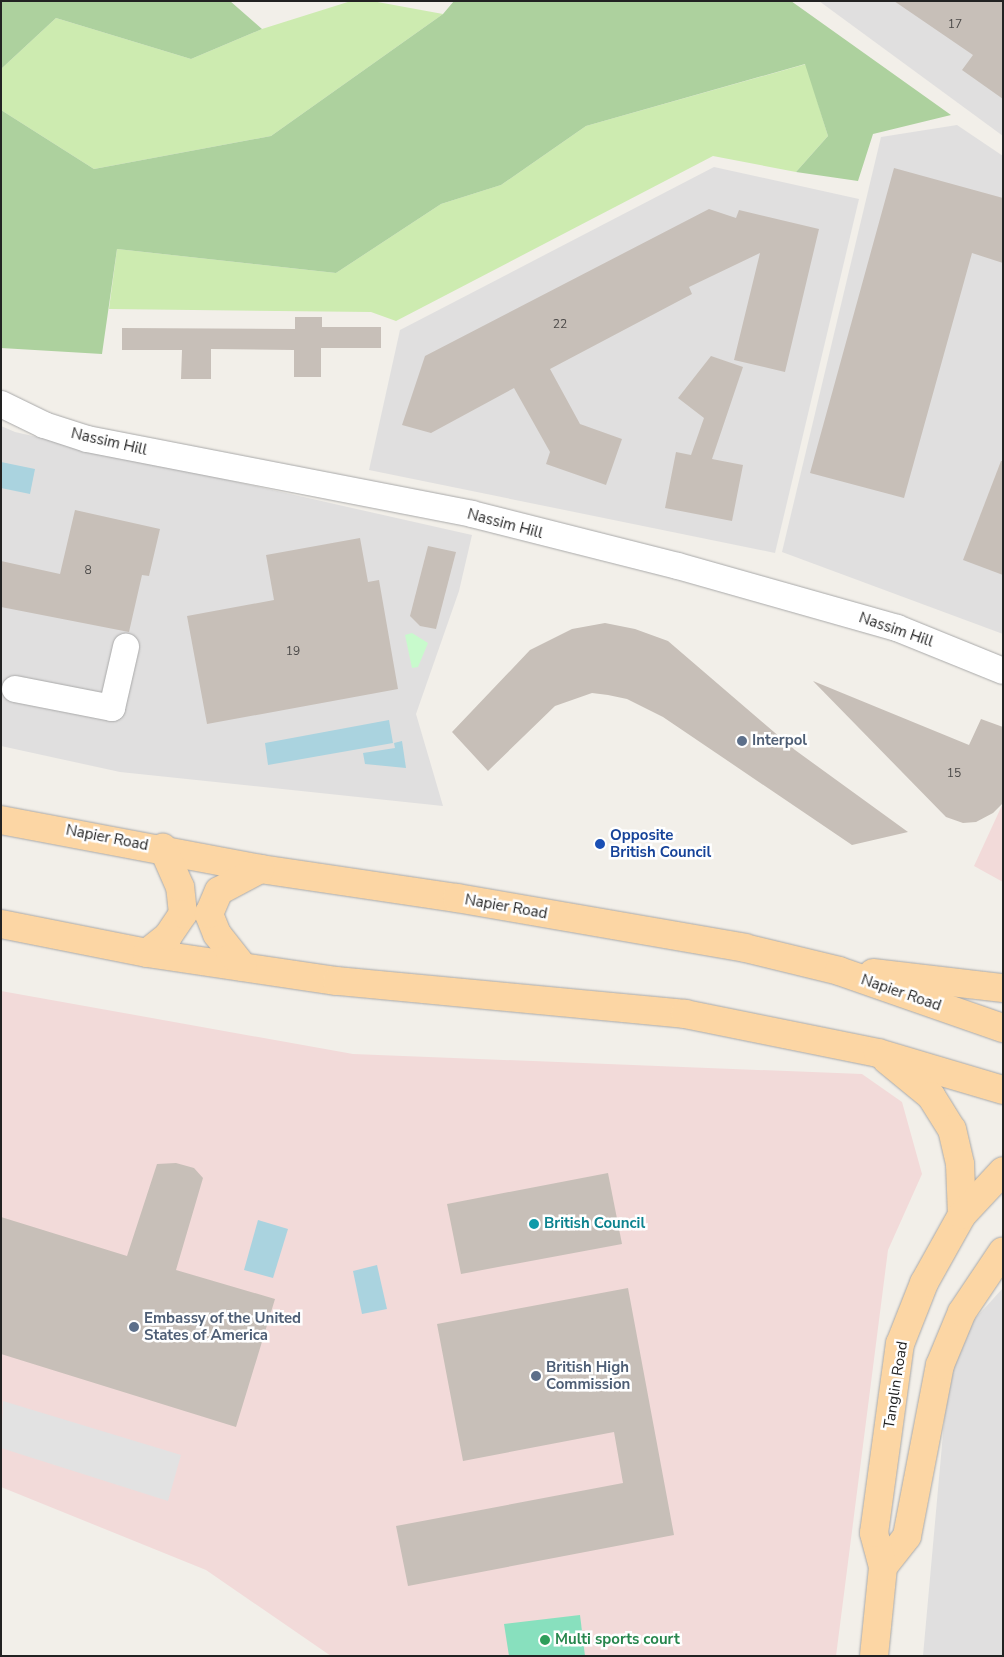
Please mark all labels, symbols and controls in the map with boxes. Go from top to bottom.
house number: 17 [948,18,962,32]
house number: 22 [553,318,567,332]
street label: Nassim Hill [69,425,149,459]
street label: Nassim Hill [465,505,545,543]
house number: 8 [84,564,92,578]
street label: Nassim Hill [856,609,936,651]
house number: 19 [286,645,300,659]
place label: Interpol [752,732,807,750]
marker: Interpol [736,735,748,747]
house number: 15 [947,767,961,781]
street label: Napier Road [64,821,150,855]
place label: Opposite British Council [610,826,711,861]
marker: Opposite British Council [594,838,606,850]
street label: Napier Road [463,891,549,923]
street label: Napier Road [859,971,943,1015]
place label: British Council [544,1215,645,1233]
marker: British Council [528,1218,540,1230]
place label: Embassy of the United States of America [144,1309,301,1344]
marker: Embassy of the United States of America [128,1321,140,1333]
street label: Tanglin Road [880,1340,912,1430]
place label: British High Commission [546,1358,630,1393]
marker: British High Commission [530,1370,542,1382]
place label: Multi sports court [555,1631,680,1649]
marker: Multi sports court [539,1634,551,1646]

